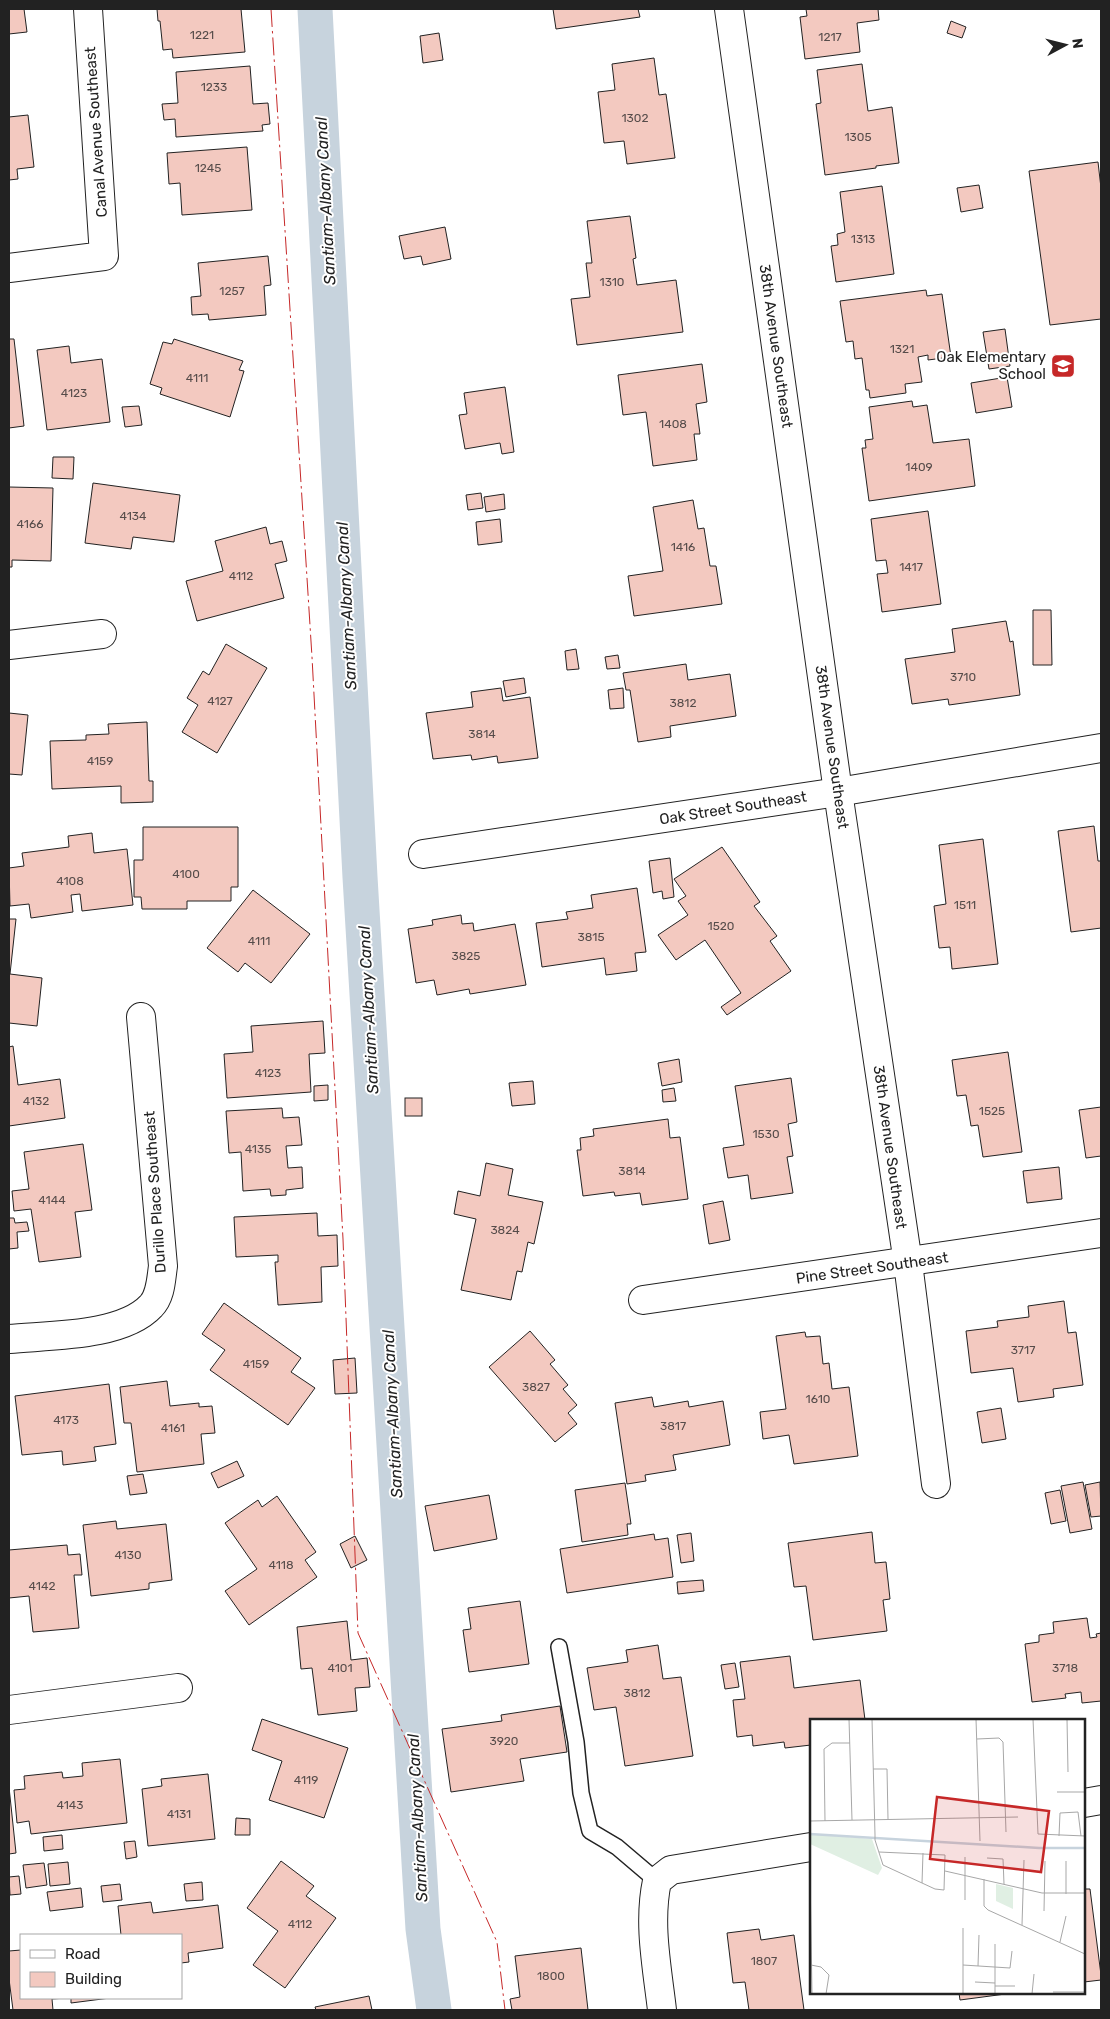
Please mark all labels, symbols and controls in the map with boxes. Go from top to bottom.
north arrow [1040,20,1090,70]
house number: 1221 [190,28,214,42]
house number: 1217 [818,30,842,44]
text: N [1068,37,1086,50]
street label: Canal Avenue Southeast [81,46,111,218]
house number: 1233 [201,80,227,94]
house number: 1302 [621,111,649,125]
water label: Santiam-Albany Canal [312,115,339,285]
house number: 1305 [844,130,872,144]
house number: 1245 [195,161,221,175]
house number: 1313 [851,232,875,246]
street label: 38th Avenue Southeast [756,263,796,429]
house number: 1310 [600,275,624,289]
house number: 1257 [219,284,245,298]
house number: 1321 [890,342,914,356]
place label: Oak Elementary School [936,348,1046,383]
school or university icon: Oak Elementary School [1050,353,1076,379]
house number: 4111 [186,371,208,385]
house number: 4123 [61,386,87,400]
house number: 1408 [659,417,687,431]
house number: 1409 [905,460,933,474]
house number: 4134 [119,509,147,523]
house number: 4166 [17,517,43,531]
water label: Santiam-Albany Canal [333,520,360,690]
house number: 1416 [671,540,695,554]
house number: 1417 [899,560,923,574]
house number: 4112 [229,569,253,583]
street label: 38th Avenue Southeast [812,664,852,830]
house number: 3710 [950,670,976,684]
house number: 4127 [207,694,233,708]
house number: 3812 [669,696,697,710]
house number: 3814 [468,727,496,741]
house number: 4159 [87,754,113,768]
street label: Oak Street Southeast [658,787,808,829]
house number: 4100 [172,867,200,881]
house number: 4108 [56,874,84,888]
house number: 1511 [954,898,976,912]
house number: 1520 [708,919,734,933]
water label: Santiam-Albany Canal [355,924,382,1094]
house number: 3815 [577,930,605,944]
house number: 4111 [248,934,270,948]
house number: 3825 [451,949,481,963]
street label: 38th Avenue Southeast [870,1064,910,1230]
house number: 4123 [255,1066,281,1080]
house number: 4132 [23,1094,49,1108]
house number: 1525 [979,1104,1005,1118]
street label: Durillo Place Southeast [140,1110,170,1274]
house number: 1530 [752,1127,780,1141]
house number: 4135 [245,1142,271,1156]
house number: 3814 [618,1164,646,1178]
house number: 4144 [38,1193,66,1207]
house number: 3824 [490,1223,520,1237]
street label: Pine Street Southeast [795,1248,949,1288]
water label: Santiam-Albany Canal [379,1328,406,1498]
house number: 3717 [1011,1343,1035,1357]
house number: 4159 [243,1357,269,1371]
house number: 3827 [522,1380,550,1394]
house number: 1610 [806,1392,830,1406]
house number: 4173 [53,1413,79,1427]
house number: 3817 [660,1419,686,1433]
house number: 4161 [161,1421,185,1435]
house number: 4130 [114,1548,142,1562]
house number: 4118 [268,1558,294,1572]
house number: 4142 [29,1579,55,1593]
house number: 4101 [327,1661,353,1675]
house number: 3718 [1052,1661,1078,1675]
house number: 3812 [623,1686,651,1700]
inset map [810,1719,1085,1994]
water label: Santiam-Albany Canal [404,1732,431,1902]
house number: 3920 [490,1734,519,1748]
house number: 4119 [294,1773,318,1787]
house number: 4143 [56,1798,84,1812]
house number: 4131 [167,1807,191,1821]
house number: 4112 [288,1917,312,1931]
legend [20,1934,182,1999]
text: Road [65,1945,101,1963]
house number: 1807 [751,1954,777,1968]
house number: 1800 [537,1969,565,1983]
text: Building [65,1970,122,1988]

